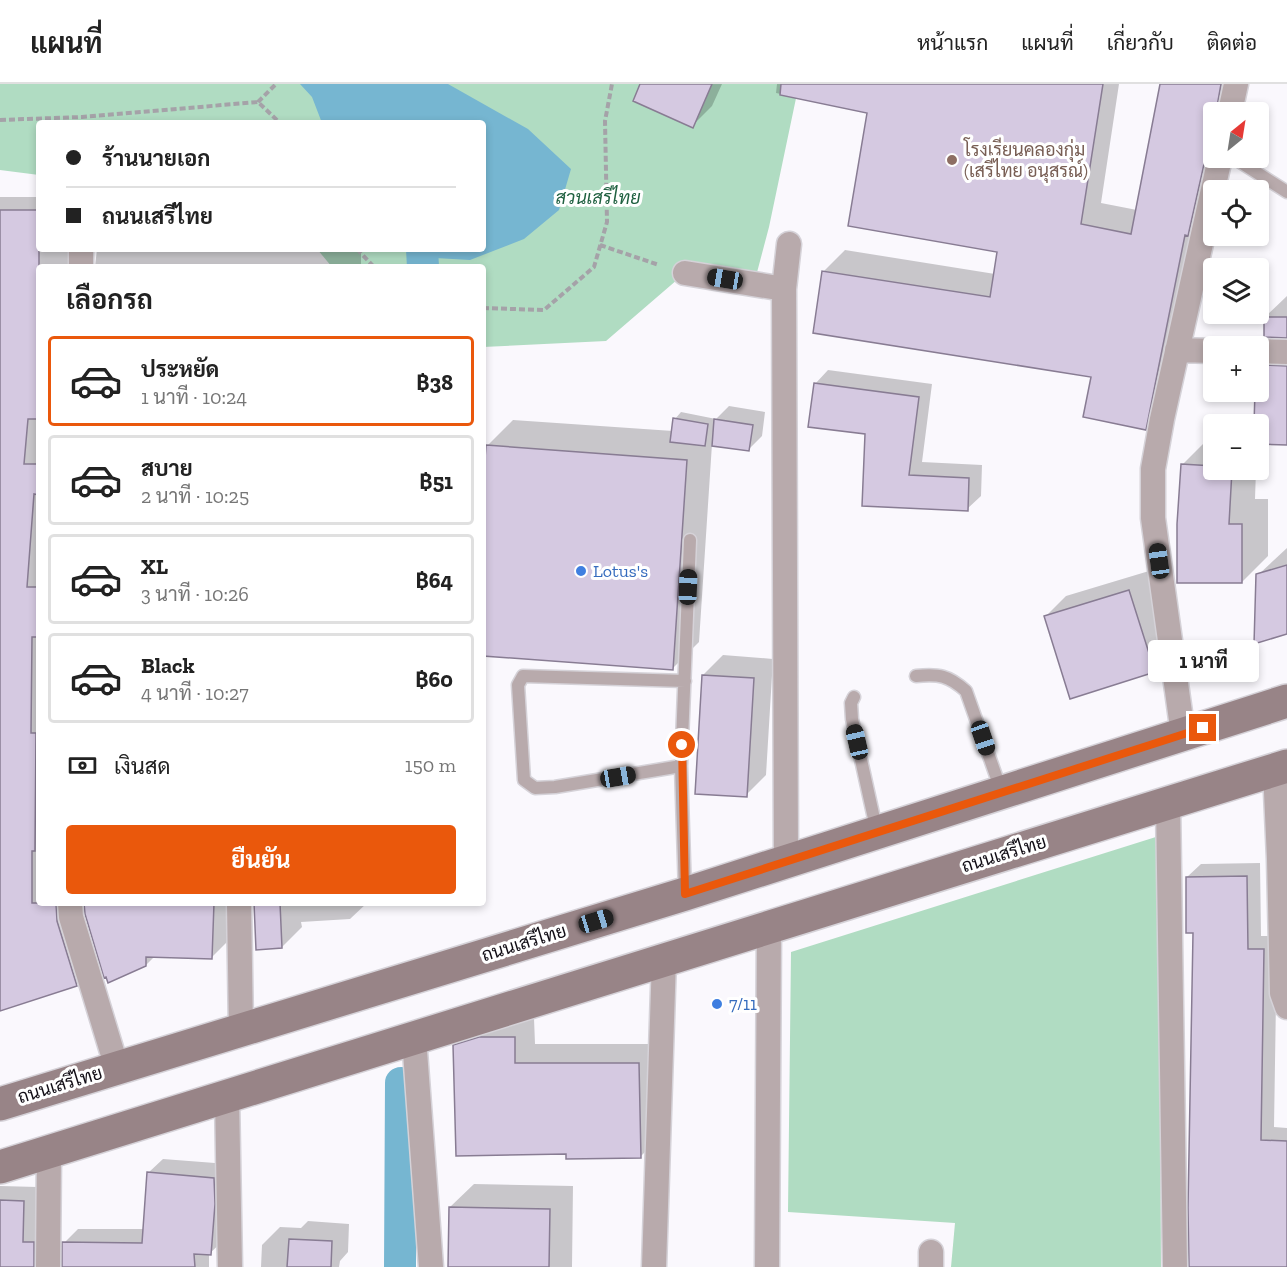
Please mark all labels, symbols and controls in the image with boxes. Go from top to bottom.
text: แผนที่ [30,27,103,60]
text: หน้าแรก [917,30,988,55]
text: แผนที่ [1021,30,1074,55]
text: เกี่ยวกับ [1107,30,1174,55]
text: ติดต่อ [1207,30,1257,55]
north arrow [1203,102,1269,168]
map controls [1203,102,1269,480]
place label: โรงเรียนคลองกุ่ม (เสรีไทย อนุสรณ์) [963,137,1088,183]
text: ร้านนายเอก [102,145,210,172]
marker: โรงเรียนคลองกุ่ม (เสรีไทย อนุสรณ์) [945,153,959,167]
button: locate [1203,180,1269,246]
park label: สวนเสรีไทย [556,185,641,209]
text: ถนนเสรีไทย [102,203,213,230]
button: layers [1203,258,1269,324]
car [706,267,744,291]
text: เลือกรถ [66,284,153,316]
button: + [1203,336,1269,402]
icon: car [69,354,123,408]
text: ประหยัด [141,356,219,383]
text: ฿38 [416,369,453,396]
text: 1 นาที · 10:24 [141,385,247,409]
button: − [1203,414,1269,480]
icon: car [69,453,123,507]
text: สบาย [141,455,193,482]
text: ฿51 [419,468,453,495]
text: 2 นาที · 10:25 [141,484,249,508]
car [1148,542,1170,580]
icon: car [69,552,123,606]
text: XL [141,553,168,580]
place label: Lotus's [593,560,648,582]
marker: Lotus's [574,564,588,578]
text: ฿64 [415,567,453,594]
car [678,569,698,605]
text: 3 นาที · 10:26 [141,582,249,606]
callout: 1 นาที [1148,641,1258,683]
text: 1 นาที [1179,649,1228,673]
icon: car [69,651,123,705]
text: Black [141,652,195,679]
text: ฿60 [415,666,453,693]
text: 4 นาที · 10:27 [141,681,249,705]
route end [1189,714,1216,741]
car [969,718,997,758]
car [844,722,870,762]
route start [668,731,695,758]
icon: cash [66,749,99,782]
text: เงินสด [114,753,171,780]
text: 150 m [405,753,456,777]
car [599,765,637,789]
button: ยืนยัน [66,825,456,894]
street label: ถนนเสรีไทย [958,829,1049,877]
car [576,907,616,935]
street label: ถนนเสรีไทย [478,918,569,966]
place label: 7/11 [729,993,757,1015]
marker: 7/11 [710,997,724,1011]
street label: ถนนเสรีไทย [14,1060,105,1108]

